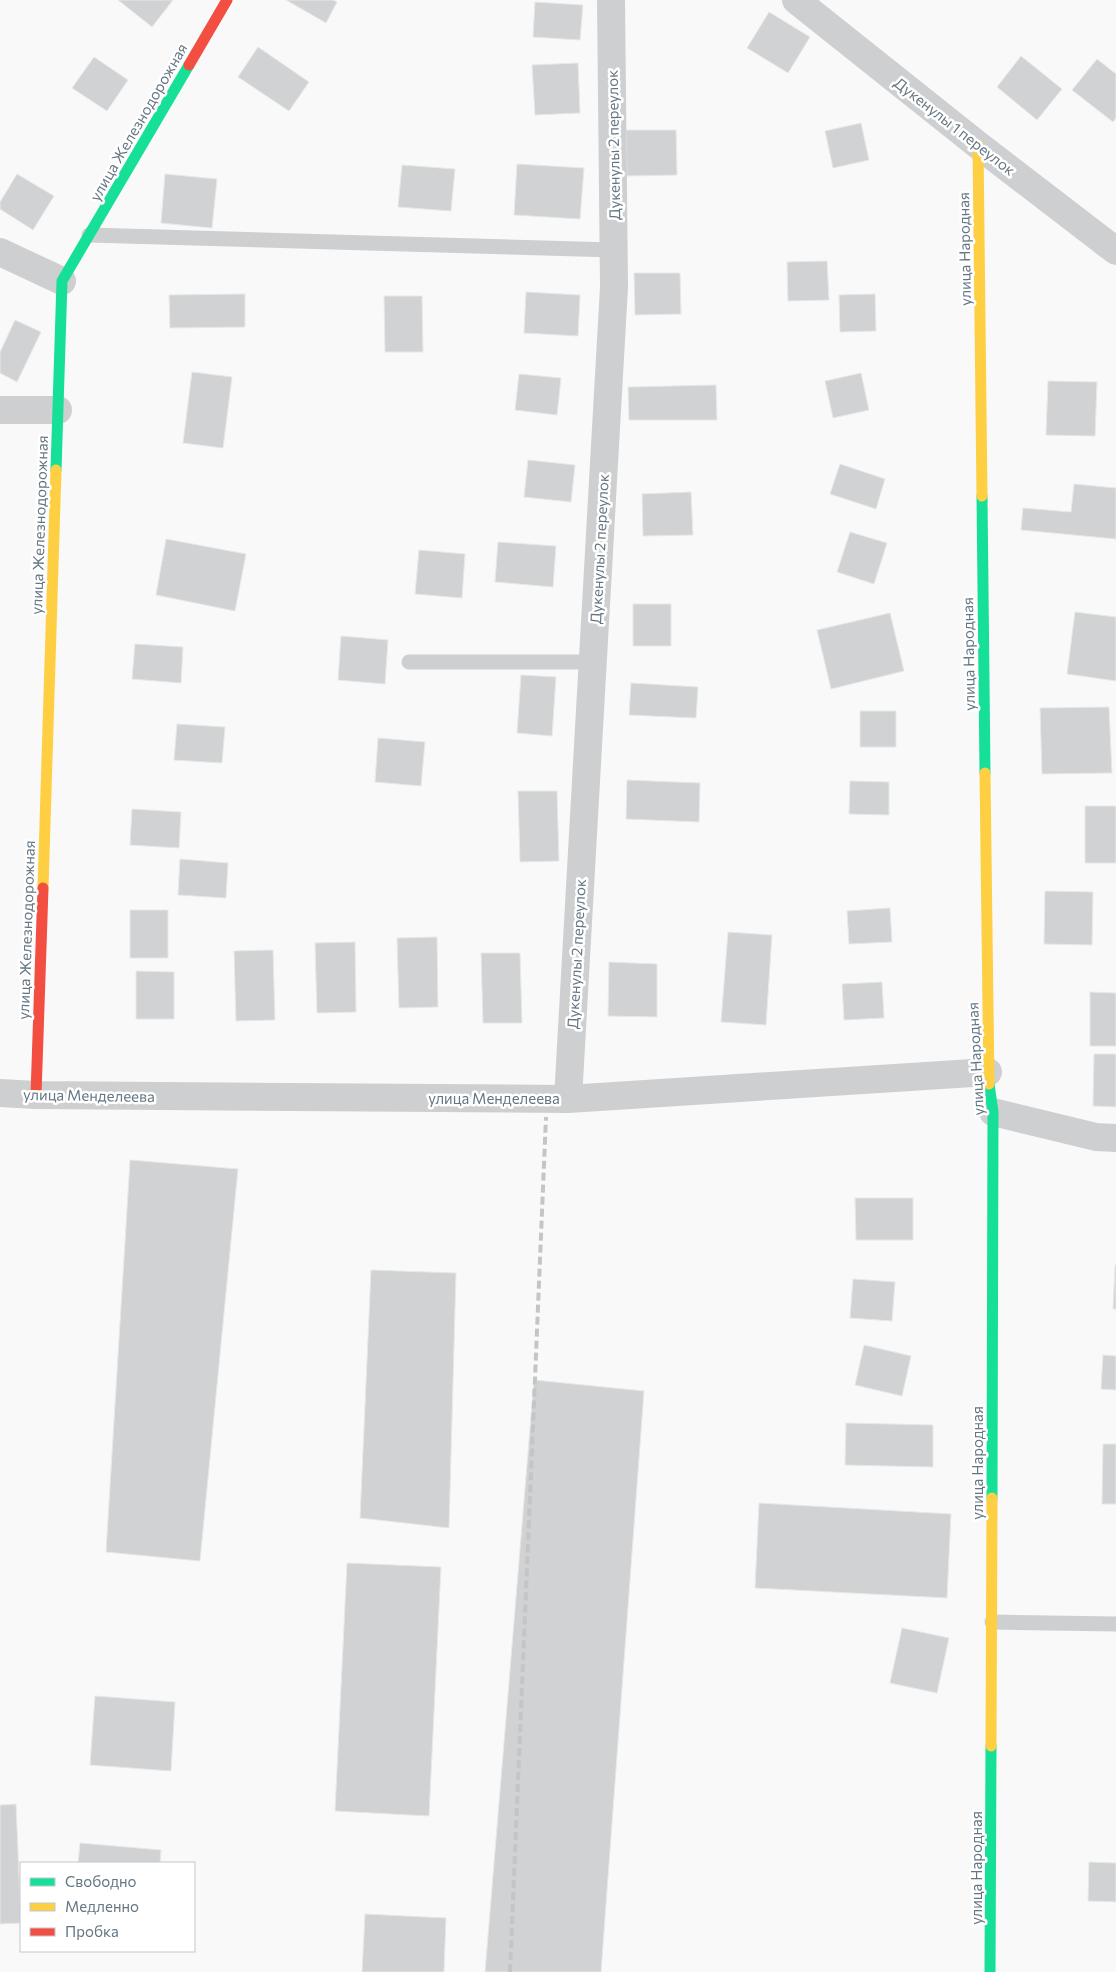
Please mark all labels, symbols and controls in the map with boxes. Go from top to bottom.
street label: улица Железнодорожная [85,40,191,204]
street label: Дукенулы 2 переулок [603,70,623,220]
street label: Дукенулы 1 переулок [891,73,1019,179]
street label: улица Народная [954,192,974,306]
street label: улица Железнодорожная [27,435,51,615]
street label: Дукенулы 2 переулок [586,473,612,625]
street label: улица Народная [958,597,978,711]
street label: улица Железнодорожная [14,840,38,1020]
street label: Дукенулы 2 переулок [563,878,589,1030]
street label: улица Народная [963,1002,987,1116]
street label: улица Менделеева [23,1085,155,1105]
street label: улица Менделеева [428,1089,560,1107]
street label: улица Народная [968,1406,986,1520]
street label: улица Народная [967,1811,985,1925]
legend [20,1862,195,1952]
text: Свободно [65,1872,136,1890]
text: Медленно [65,1897,139,1915]
text: Пробка [65,1922,119,1940]

